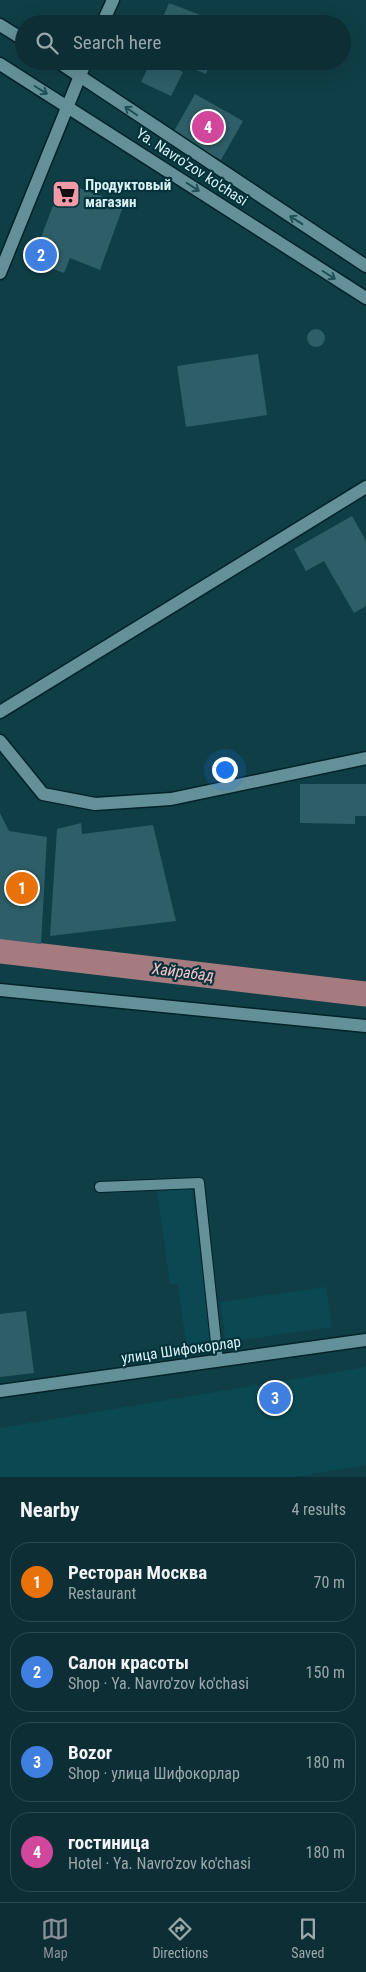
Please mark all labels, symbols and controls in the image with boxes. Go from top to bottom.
search box [15,15,351,70]
icon: search [33,29,61,57]
text: Search here [73,31,161,54]
one-way arrow [34,85,48,95]
one-way arrow [124,106,138,117]
pin: 4 [192,108,224,146]
street label: Ya. Navro'zov ko'chasi [133,124,251,210]
place label: Продуктовый магазин [85,176,171,211]
supermarket icon: Продуктовый магазин [51,179,81,209]
one-way arrow [186,181,200,192]
one-way arrow [289,215,303,225]
pin: 2 [25,236,57,274]
one-way arrow [322,270,336,280]
your location [212,757,238,783]
pin: 1 [6,869,38,907]
water label: Хайрабад [150,959,215,985]
street label: улица Шифокорлар [120,1333,242,1367]
pin: 3 [259,1379,291,1417]
text: Nearby [20,1498,79,1522]
text: 4 results [291,1500,346,1519]
text: Ресторан Москва [68,1561,207,1584]
text: 1 [33,1573,41,1592]
text: 70 m [313,1573,345,1592]
text: Restaurant [68,1584,136,1603]
text: Салон красоты [68,1651,189,1674]
text: 2 [33,1663,41,1682]
text: 150 m [306,1663,345,1682]
text: Shop · Ya. Navro'zov ko'chasi [68,1674,249,1693]
text: Bozor [68,1741,112,1764]
text: 3 [33,1753,41,1772]
text: 180 m [306,1753,345,1772]
text: Shop · улица Шифокорлар [68,1764,240,1783]
text: гостиница [68,1831,149,1854]
text: 4 [33,1843,41,1862]
text: 180 m [306,1843,345,1862]
text: Hotel · Ya. Navro'zov ko'chasi [68,1854,251,1873]
tab: Map [41,1915,69,1961]
tab: Directions [152,1915,208,1961]
tab: Saved [291,1915,325,1961]

